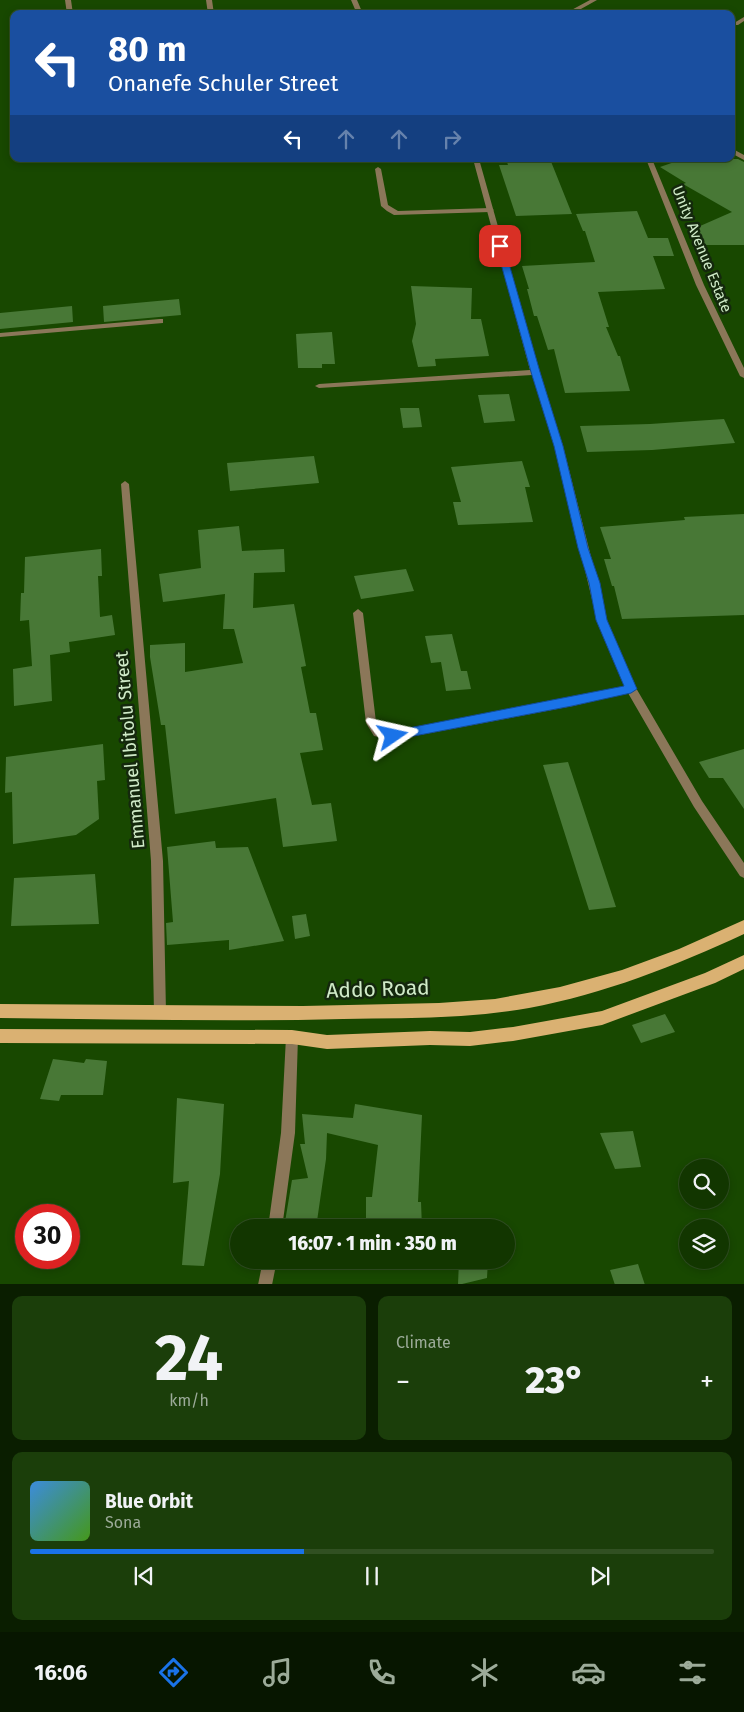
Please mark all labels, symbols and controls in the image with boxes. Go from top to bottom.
text: 80 m [108,28,187,70]
icon: left [25,30,90,95]
text: Onanefe Schuler Street [108,70,338,97]
icon: left [279,125,307,153]
icon: ahead [332,125,360,153]
icon: ahead [385,125,413,153]
icon: right [438,125,466,153]
street label: Unity Avenue Estate [668,183,736,315]
pin [479,225,521,267]
icon: arrive [486,232,514,260]
street label: Emmanuel Ibitolu Street [110,650,150,850]
position arrow [366,709,418,761]
street label: Addo Road [326,974,430,1004]
map controls [679,1159,729,1269]
button: search [679,1159,729,1209]
speed limit sign: 30 [15,1204,80,1269]
button: layers [679,1219,729,1269]
text: 16:07 · 1 min · 350 m [288,1232,457,1255]
text: 24 [155,1319,223,1397]
text: Climate [396,1333,451,1352]
text: 23° [525,1357,585,1403]
text: − [396,1365,410,1398]
text: + [700,1365,714,1398]
text: km/h [169,1391,209,1410]
text: Blue Orbit [105,1490,193,1513]
text: Sona [105,1513,141,1532]
icon: previous [130,1562,158,1590]
icon: pause [358,1562,386,1590]
icon: next [586,1562,614,1590]
icon: directions [156,1655,191,1690]
icon: music [260,1655,295,1690]
icon: phone [364,1655,399,1690]
icon: climate [467,1655,502,1690]
icon: car [571,1655,606,1690]
icon: filters [675,1655,710,1690]
text: 16:06 [34,1659,88,1686]

